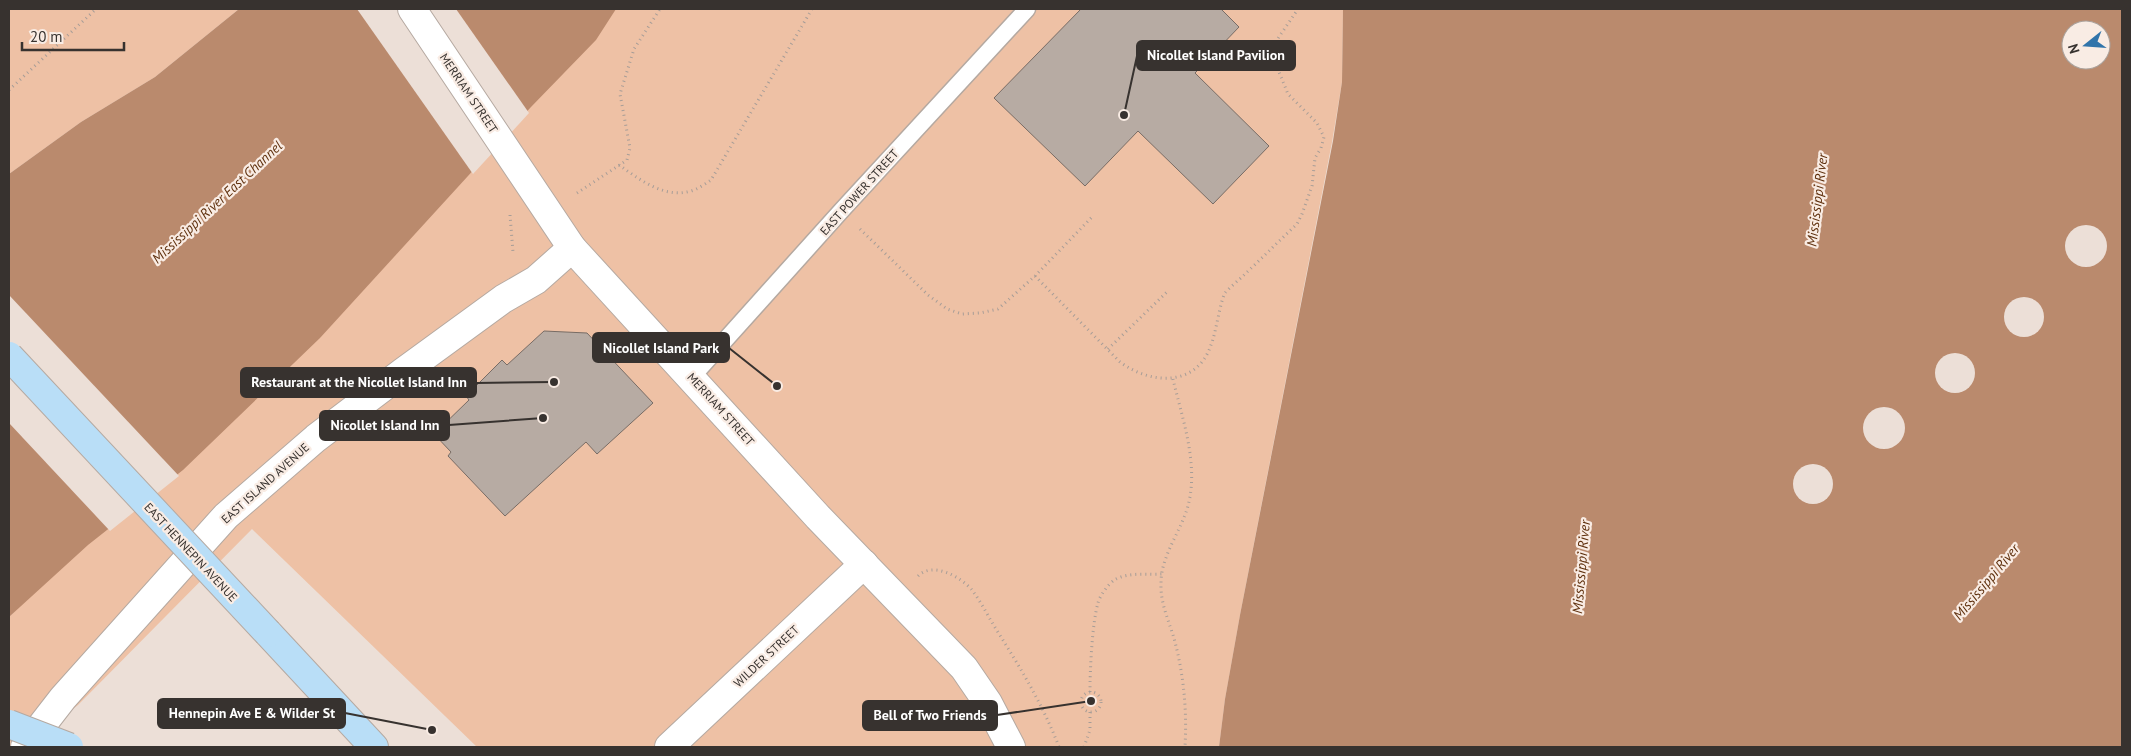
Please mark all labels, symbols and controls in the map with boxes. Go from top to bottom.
scale bar [22,20,125,52]
north arrow [2061,20,2111,70]
text: 20 m [30,27,63,46]
callout: Nicollet Island Pavilion [1137,41,1295,70]
text: N [2064,42,2084,56]
text: Nicollet Island Pavilion [1147,46,1285,64]
street label: MERRIAM STREET [437,50,501,136]
water label: Mississippi River East Channel [148,137,286,267]
street label: EAST POWER STREET [817,146,902,238]
water label: Mississippi River [1802,151,1832,248]
callout: Nicollet Island Park [593,333,729,362]
text: Nicollet Island Park [603,339,719,357]
callout: Restaurant at the Nicollet Island Inn [241,368,476,397]
street label: MERRIAM STREET [684,369,758,449]
text: Restaurant at the Nicollet Island Inn [251,373,467,391]
callout: Nicollet Island Inn [320,411,449,440]
text: Nicollet Island Inn [330,416,440,434]
street label: EAST ISLAND AVENUE [218,440,312,526]
street label: EAST HENNEPIN AVENUE [141,500,241,604]
water label: Mississippi River [1568,518,1594,614]
water label: Mississippi River [1949,539,2024,624]
street label: WILDER STREET [730,622,802,690]
callout: Hennepin Ave E & Wilder St [158,699,345,728]
callout: Bell of Two Friends [863,701,997,730]
text: Hennepin Ave E & Wilder St [169,704,335,722]
text: Bell of Two Friends [873,706,987,724]

